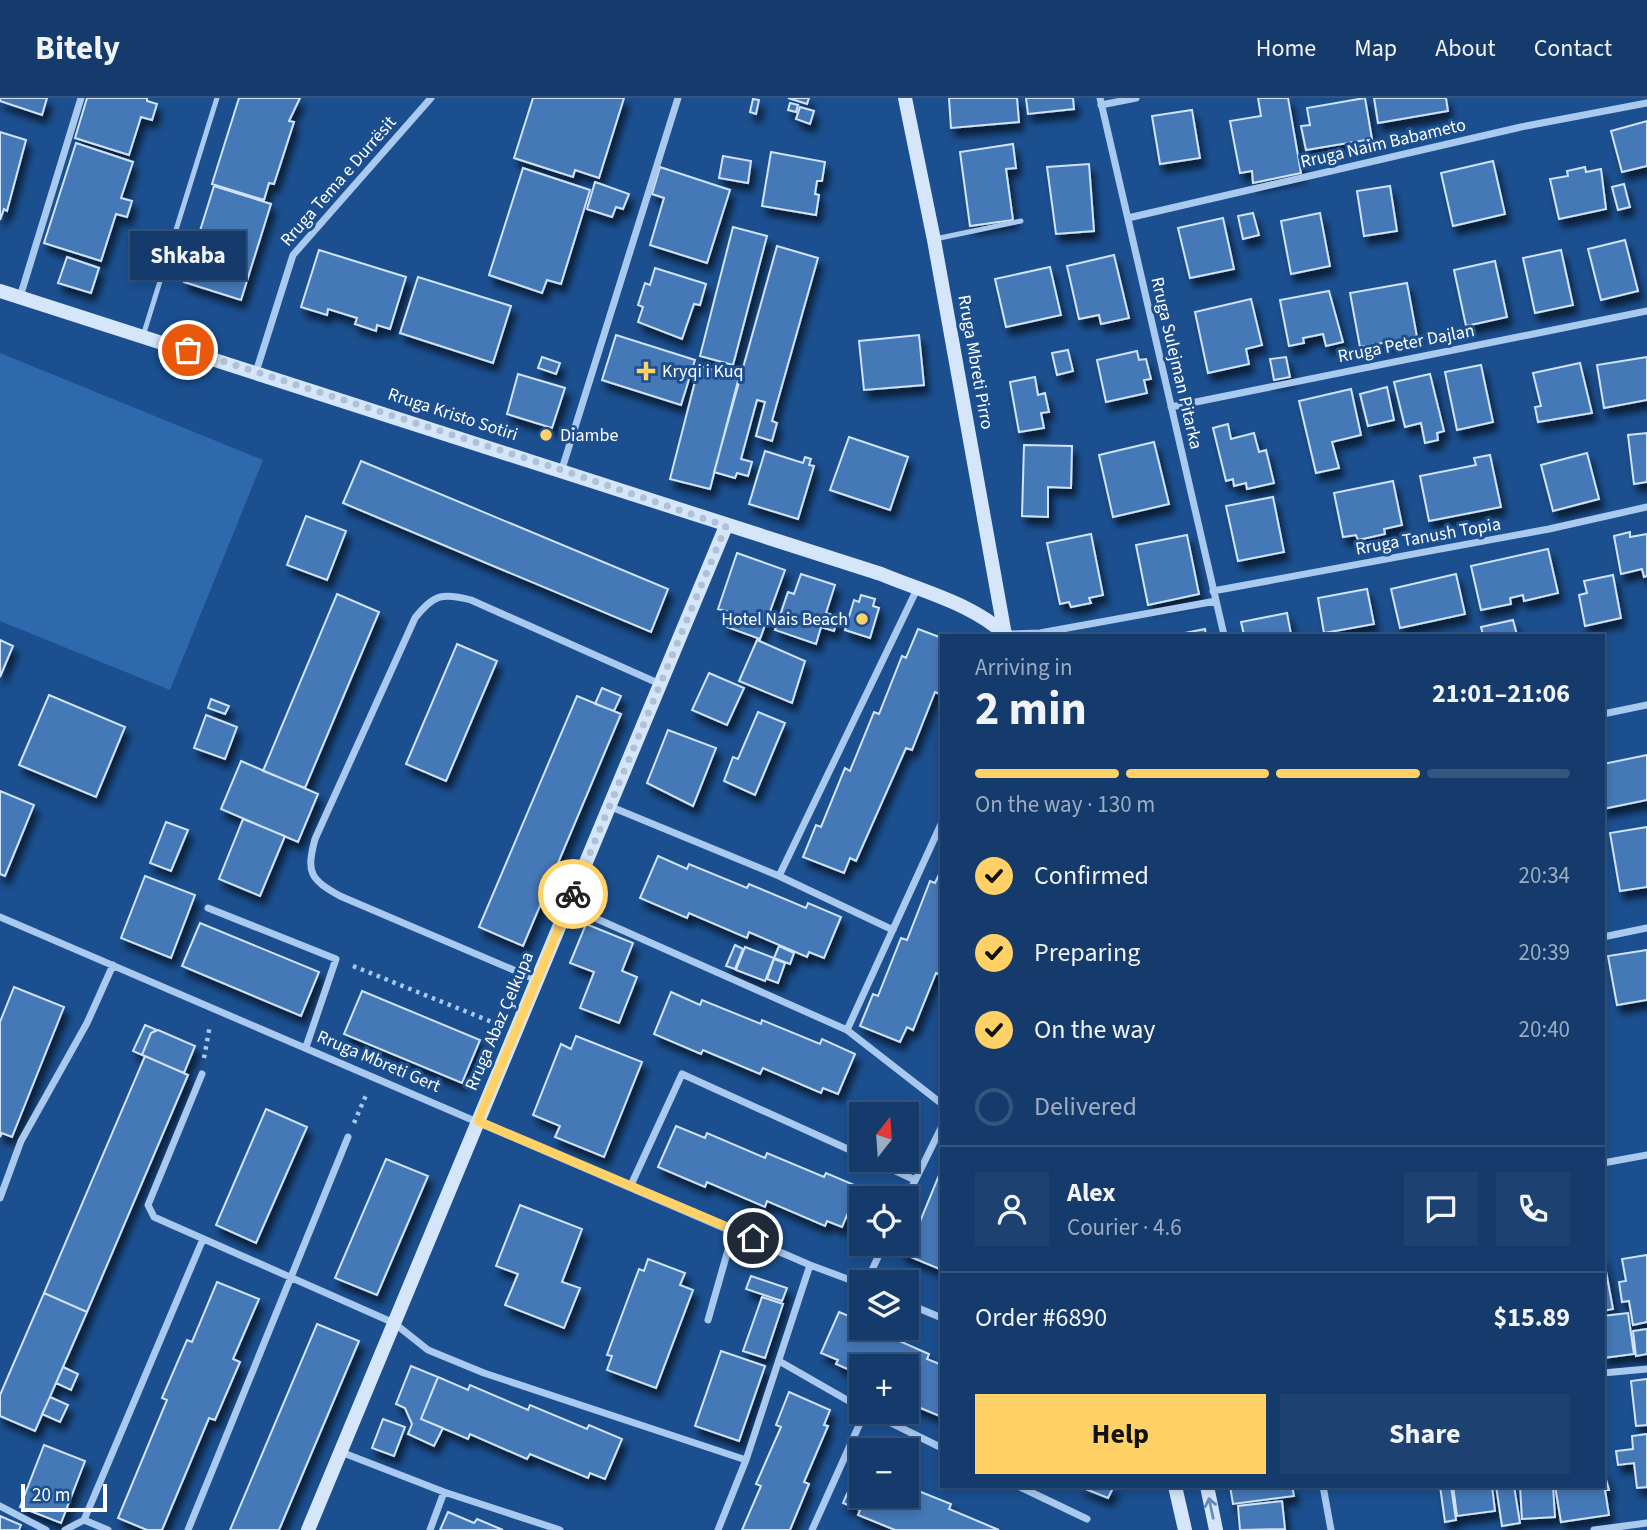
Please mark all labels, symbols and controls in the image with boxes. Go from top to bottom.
text: Bitely [35,25,120,72]
text: Home [1256,31,1316,66]
text: Map [1354,31,1397,66]
text: About [1435,31,1496,66]
text: Contact [1534,31,1612,66]
street label: Rruga Tema e Durrësit [275,111,402,252]
street label: Rruga Naim Babameto [1298,112,1468,175]
callout: Shkaba [130,231,246,280]
text: Shkaba [150,239,226,272]
street label: Rruga Sulejman Pitarka [1145,275,1208,452]
street label: Rruga Mbreti Pirro [951,293,1000,431]
street label: Rruga Peter Dajlan [1336,318,1477,369]
pin [158,320,218,380]
icon: bag [169,331,207,369]
place label: Kryqi i Kuq [662,359,743,384]
marker: Kryqi i Kuq [636,361,656,381]
street label: Rruga Kristo Sotiri [385,382,521,447]
place label: Diambe [560,423,618,448]
marker: Diambe [538,427,554,443]
street label: Rruga Tanush Topia [1353,511,1503,562]
place label: Hotel Nais Beach [721,607,848,632]
marker: Hotel Nais Beach [854,611,870,627]
text: Arriving in [975,651,1073,684]
text: 21:01–21:06 [1432,675,1570,712]
text: 2 min [975,677,1087,742]
text: On the way · 130 m [975,788,1155,821]
icon: check [975,857,1013,895]
text: Confirmed [1034,857,1149,894]
courier [538,859,608,929]
text: 20:34 [1519,859,1570,892]
icon: bike [554,875,592,913]
icon: check [975,934,1013,972]
text: Preparing [1034,934,1140,971]
text: 20:39 [1519,936,1570,969]
street label: Rruga Abaz Çelkupa [459,948,540,1094]
icon: check [975,1011,1013,1049]
text: On the way [1034,1011,1155,1048]
text: 20:40 [1519,1013,1570,1046]
street label: Rruga Mbreti Gert [313,1024,444,1099]
text: Delivered [1034,1088,1137,1125]
north arrow [849,1102,919,1172]
map controls [849,1102,919,1508]
button: person [975,1172,1049,1246]
button: chat [1404,1172,1478,1246]
button: phone [1496,1172,1570,1246]
text: Alex [1067,1174,1116,1211]
button: locate [849,1186,919,1256]
pin [723,1208,783,1268]
text: Courier · 4.6 [1067,1211,1182,1244]
icon: home [734,1219,772,1257]
button: layers [849,1270,919,1340]
text: Order #6890 [975,1299,1107,1336]
text: $15.89 [1494,1299,1570,1336]
button: + [849,1354,919,1424]
button: Help [975,1394,1266,1474]
button: Share [1280,1394,1570,1474]
button: − [849,1438,919,1508]
scale bar [21,1481,107,1513]
text: 20 m [32,1482,70,1509]
one-way arrow [1204,1497,1218,1520]

